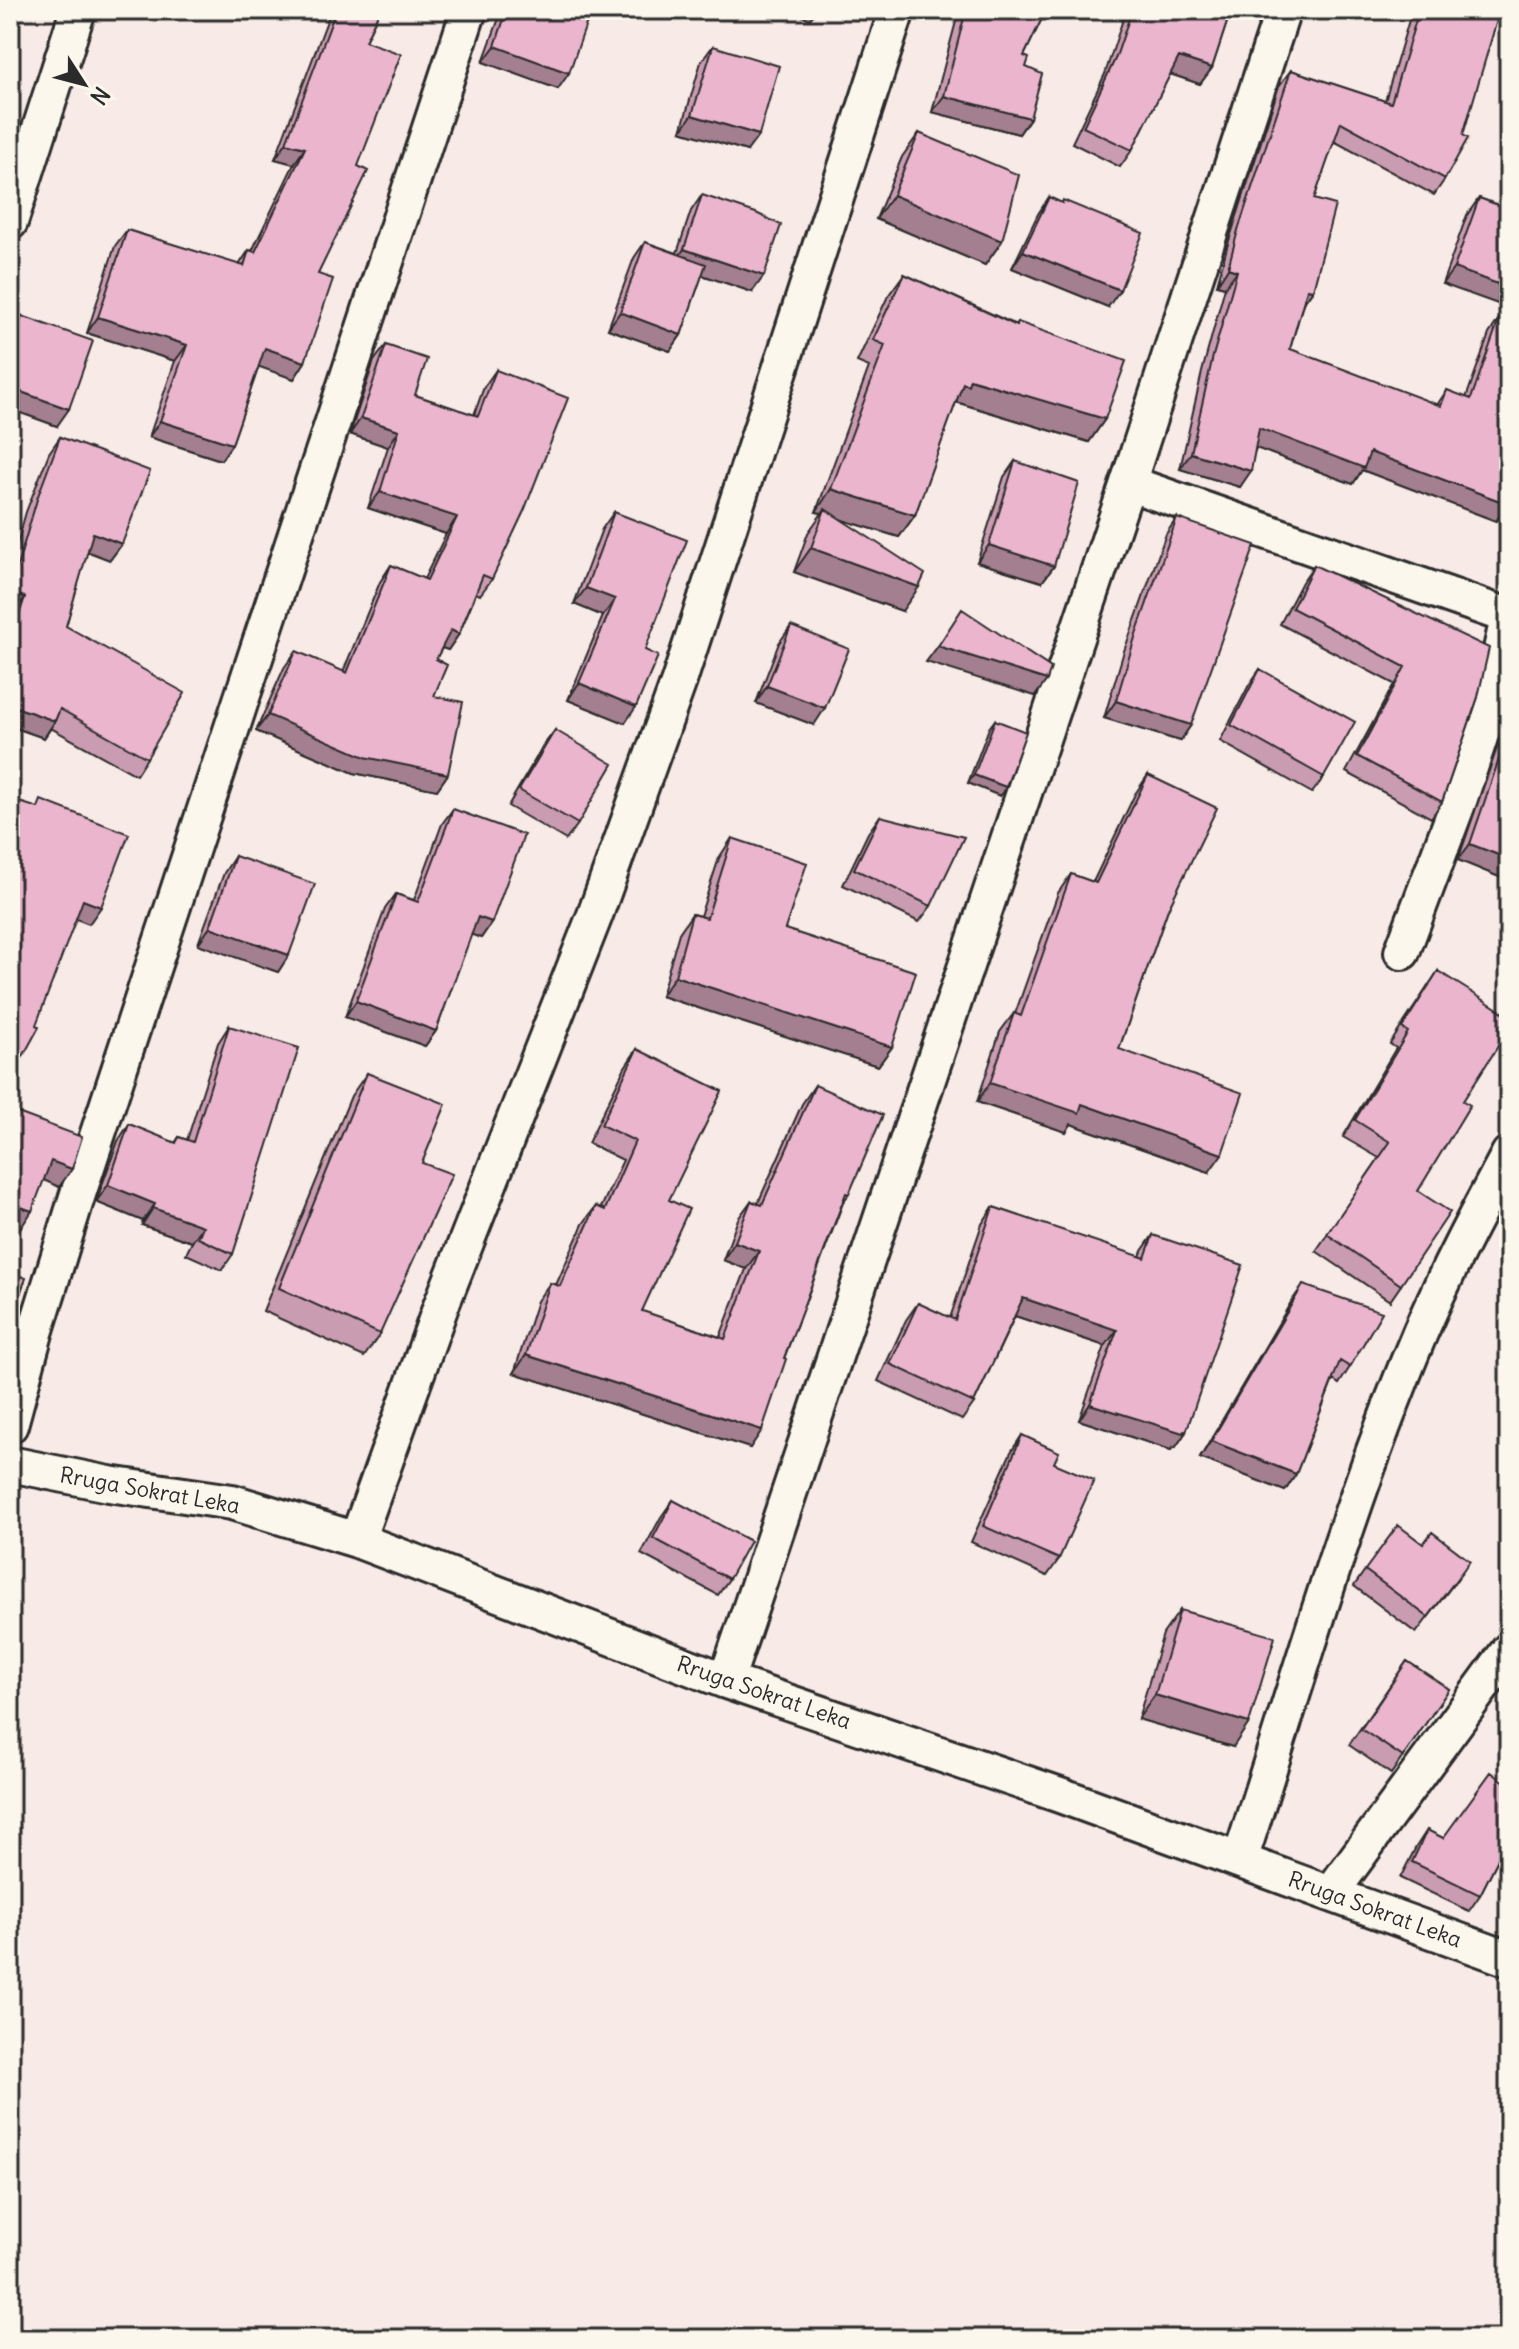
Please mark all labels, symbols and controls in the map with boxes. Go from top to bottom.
north arrow [44,44,124,124]
text: N [84,81,116,110]
street label: Rruga Sokrat Leka [58,1460,242,1520]
street label: Rruga Sokrat Leka [673,1649,855,1735]
street label: Rruga Sokrat Leka [1285,1865,1465,1953]

